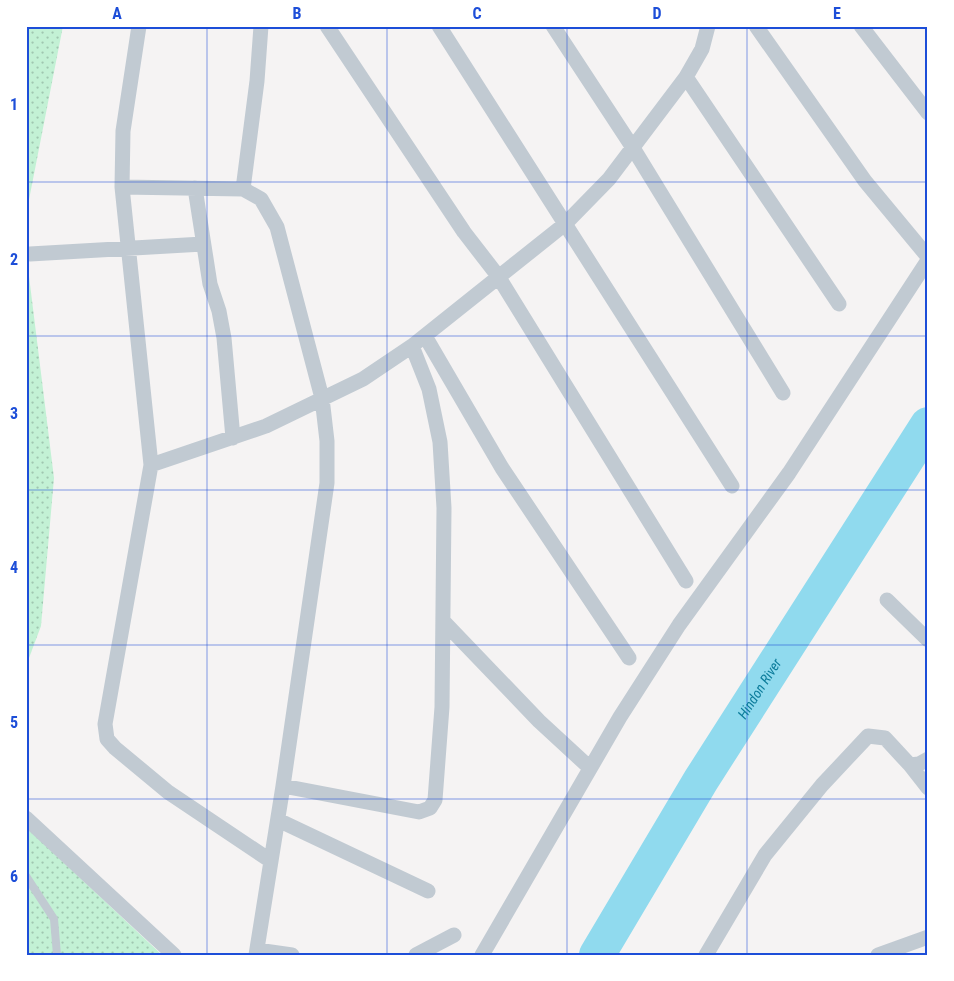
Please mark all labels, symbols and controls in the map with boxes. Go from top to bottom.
text: A [112,4,122,23]
text: B [293,4,302,23]
text: C [472,4,482,23]
text: D [652,4,662,23]
text: E [833,4,841,23]
text: 1 [10,95,18,114]
text: 2 [10,250,18,269]
text: 3 [10,404,18,423]
text: 4 [10,558,18,577]
water label: Hindon River [734,655,785,722]
text: 5 [10,713,18,732]
text: 6 [10,867,18,886]

